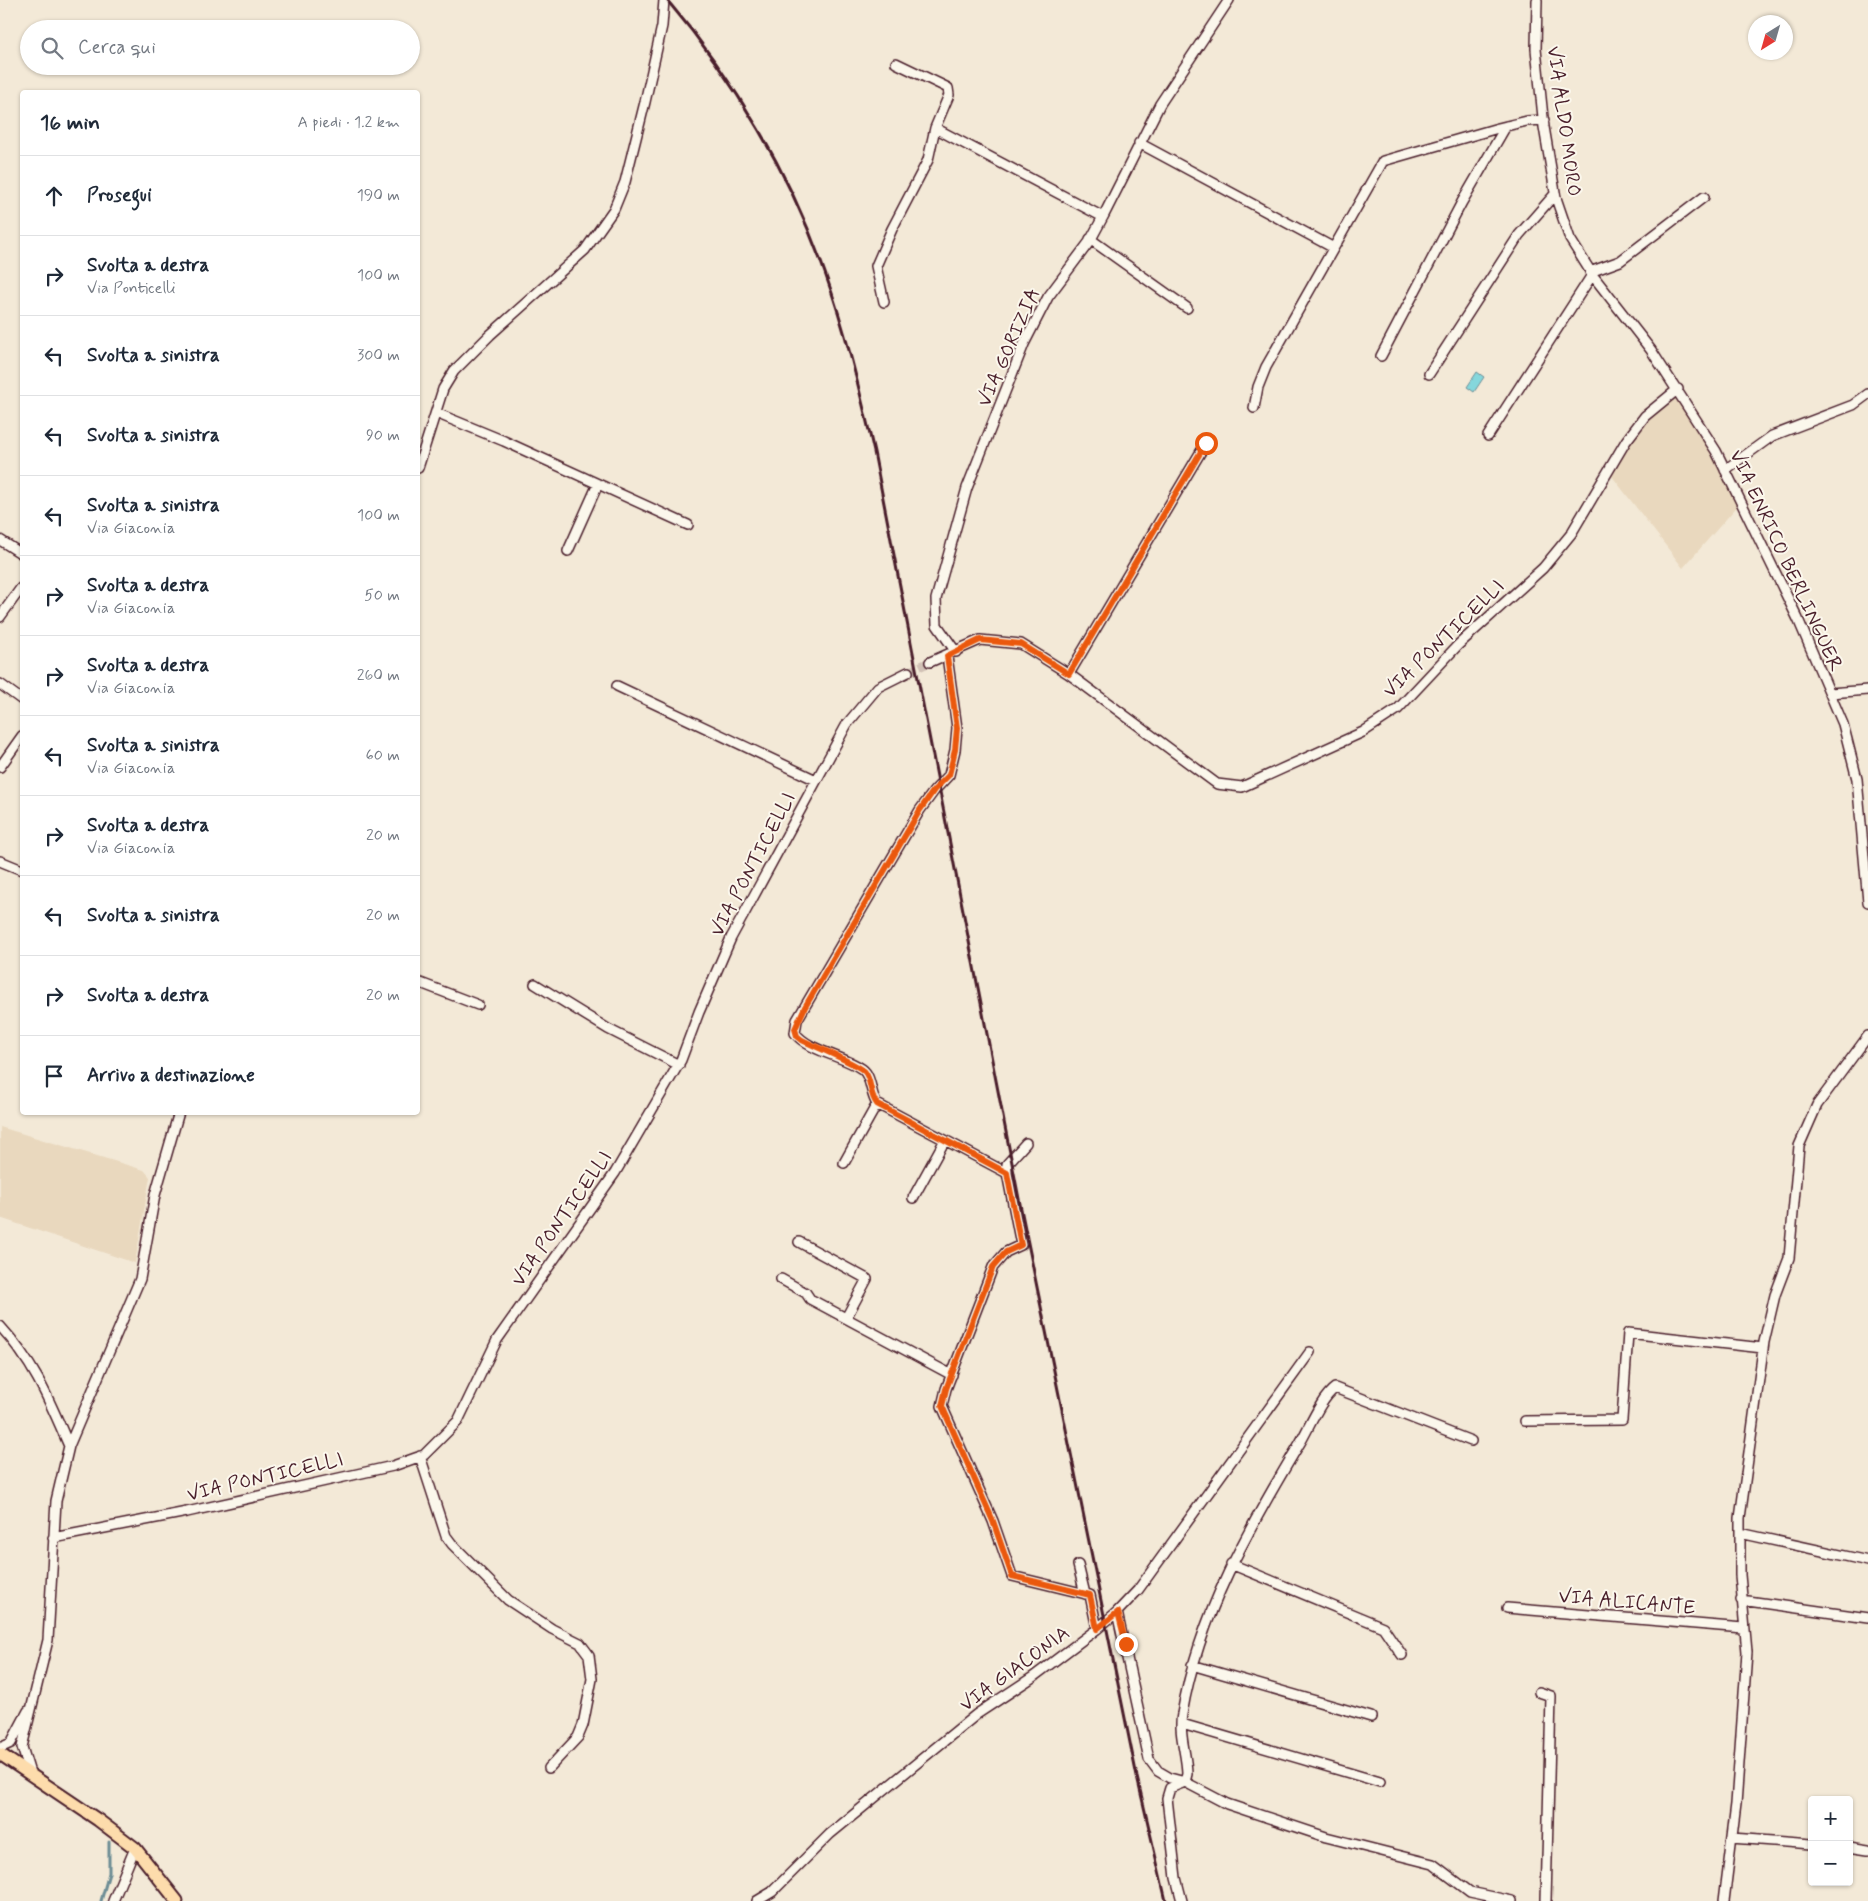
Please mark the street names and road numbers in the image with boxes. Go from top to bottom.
street label: VIA ALDO MORO [1540,44,1587,198]
street label: VIA GORIZIA [971,284,1048,411]
street label: VIA ENRICO BERLINGUER [1722,445,1849,676]
street label: VIA PONTICELLI [1377,574,1511,704]
street label: VIA PONTICELLI [704,788,803,942]
street label: VIA PONTICELLI [505,1146,619,1292]
street label: VIA PONTICELLI [185,1446,346,1509]
street label: VIA ALICANTE [1557,1583,1696,1622]
street label: VIA GIACONIA [954,1620,1075,1718]

